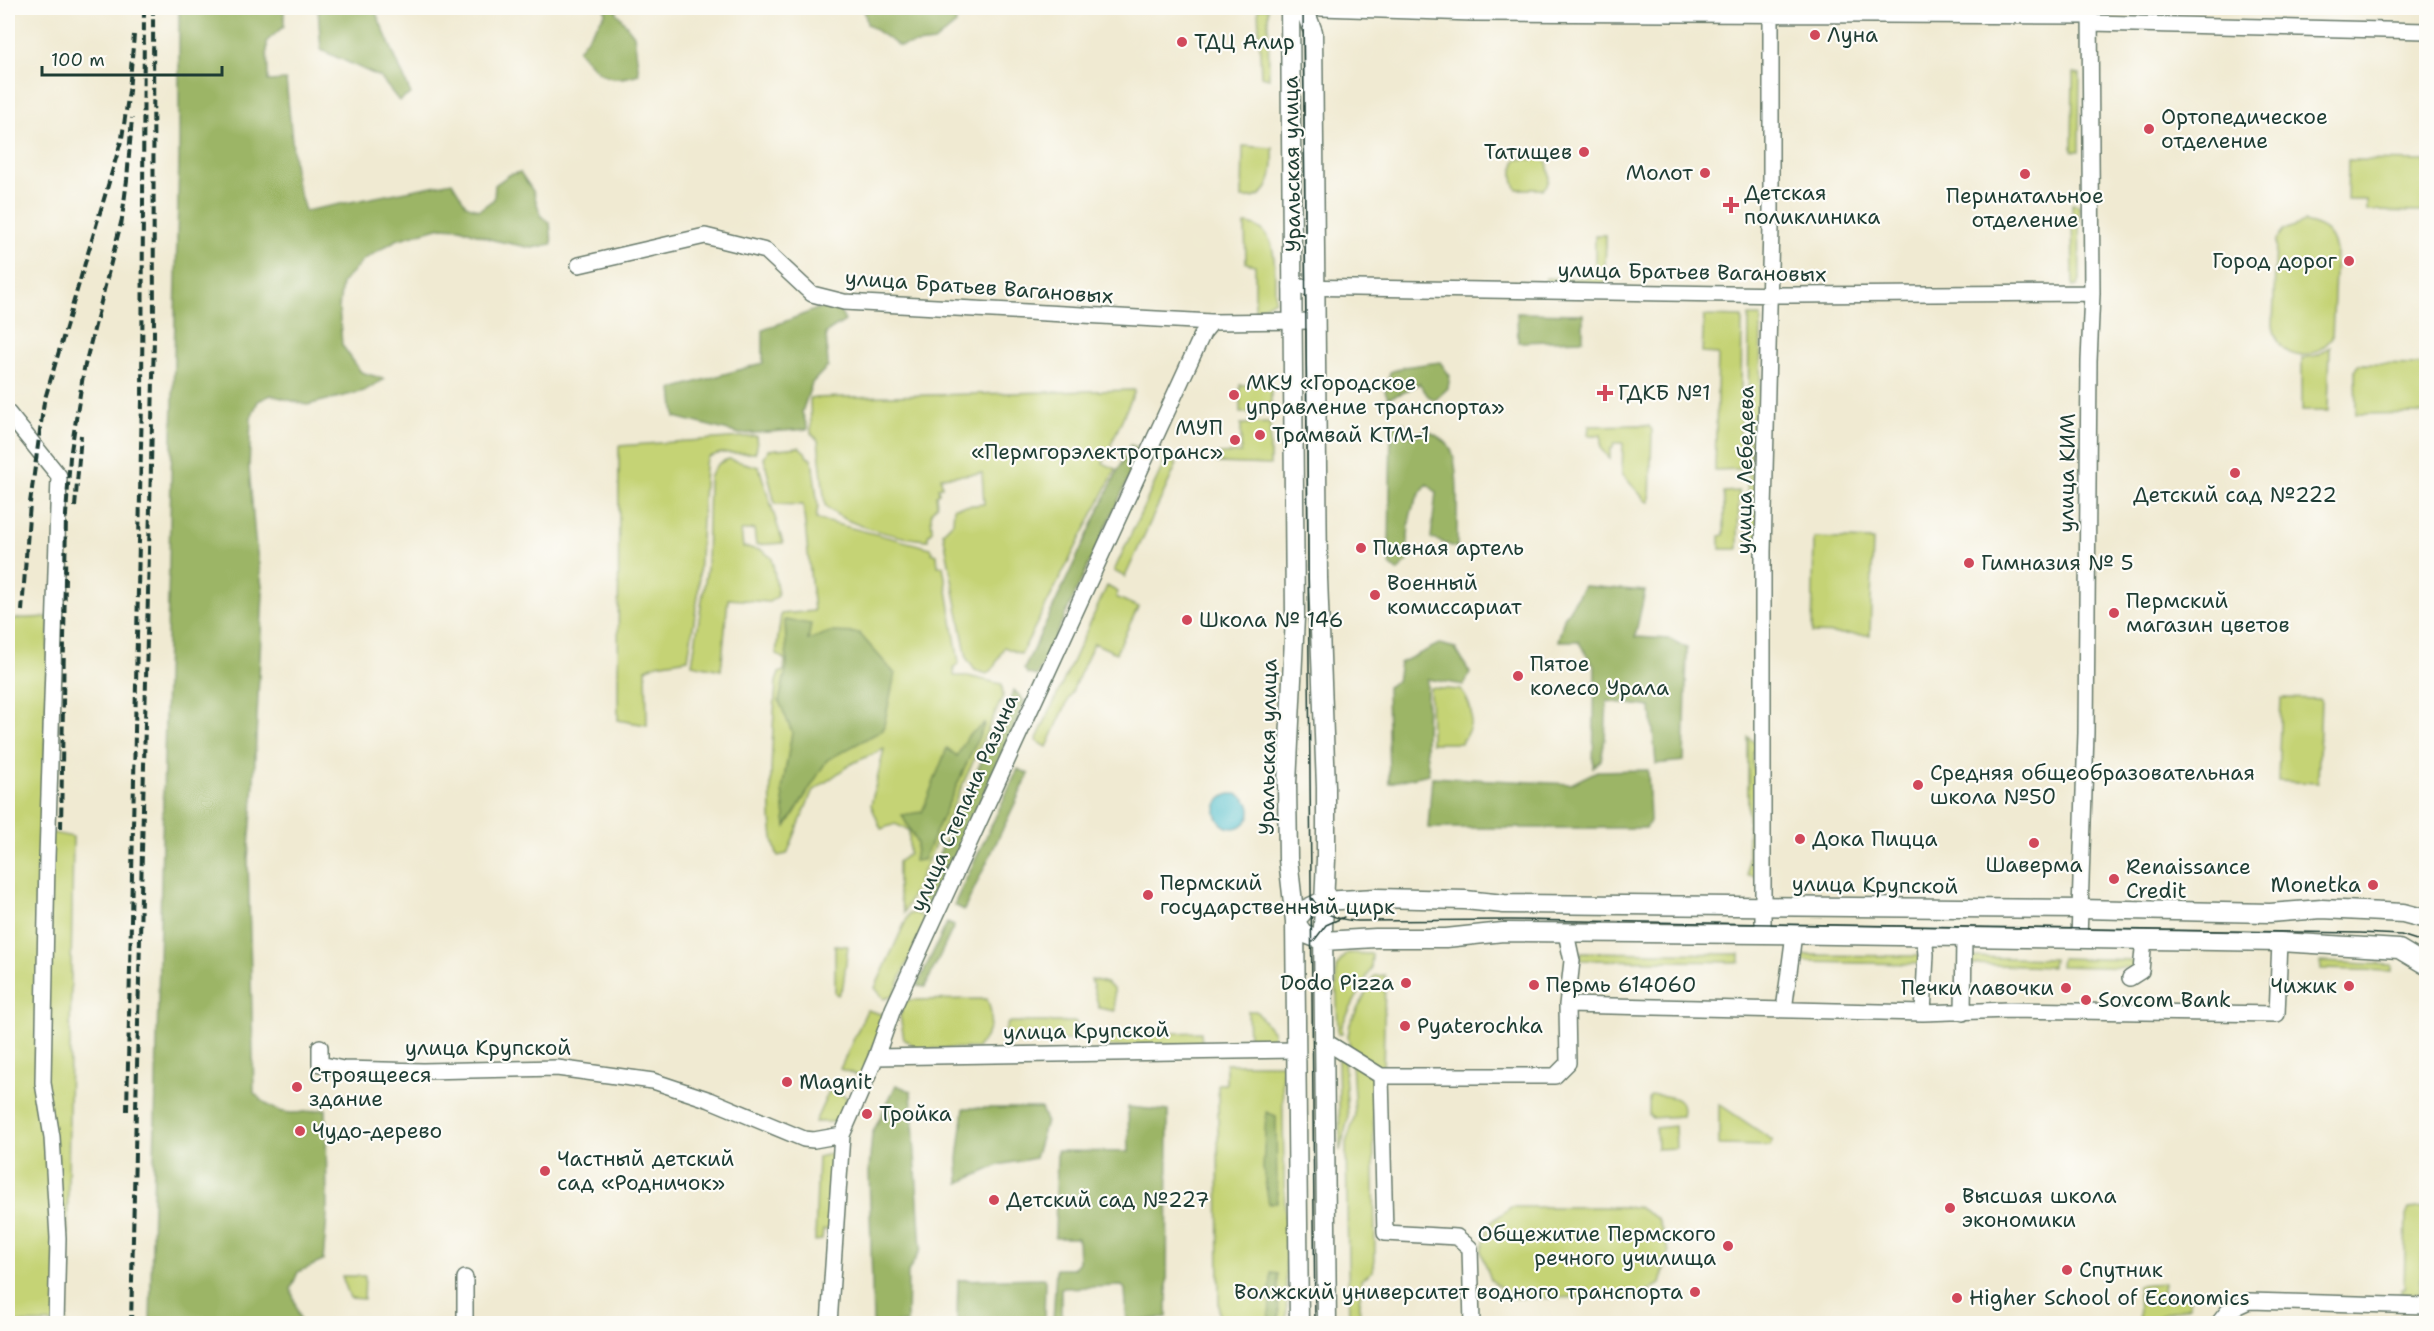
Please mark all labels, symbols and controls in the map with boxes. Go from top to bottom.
place label: Луна [1827,21,1878,49]
place label: ТДЦ Алир [1194,28,1295,56]
marker: Луна [1808,28,1822,42]
marker: ТДЦ Алир [1175,35,1189,49]
scale bar [42,39,222,77]
text: 100 m [51,48,105,72]
street label: Уральская улица [1276,76,1308,252]
place label: Ортопедическое отделение [2161,103,2328,155]
marker: Ортопедическое отделение [2142,122,2156,136]
place label: Татищев [1484,138,1572,166]
marker: Татищев [1577,145,1591,159]
place label: Молот [1626,159,1693,187]
marker: Молот [1698,166,1712,180]
marker: Перинатальное отделение [2018,167,2032,181]
place label: Детская поликлиника [1744,179,1880,231]
place label: Перинатальное отделение [1946,182,2104,234]
marker: Детская поликлиника [1722,196,1740,214]
place label: Город дорог [2212,247,2338,275]
marker: Город дорог [2342,254,2356,268]
street label: улица Братьев Вагановых [1557,256,1827,288]
street label: улица Братьев Вагановых [844,264,1114,310]
place label: МКУ «Городское управление транспорта» [1246,369,1504,421]
place label: ГДКБ №1 [1618,379,1711,407]
marker: ГДКБ №1 [1596,384,1614,402]
street label: улица Лебедева [1730,385,1760,555]
marker: МКУ «Городское управление транспорта» [1227,388,1241,402]
street label: улица КИМ [2052,413,2082,533]
place label: МУП «Пермгорэлектротранс» [971,414,1223,466]
place label: Трамвай КТМ-1 [1272,421,1430,449]
marker: Трамвай КТМ-1 [1253,428,1267,442]
marker: МУП «Пермгорэлектротранс» [1228,433,1242,447]
marker: Детский сад №222 [2228,466,2242,480]
place label: Детский сад №222 [2133,481,2337,509]
place label: Пивная артель [1373,534,1524,562]
marker: Пивная артель [1354,541,1368,555]
place label: Гимназия № 5 [1981,549,2134,577]
marker: Гимназия № 5 [1962,556,1976,570]
place label: Военный комиссариат [1387,569,1522,621]
place label: Пермский магазин цветов [2126,587,2290,639]
marker: Военный комиссариат [1368,588,1382,602]
place label: Школа № 146 [1199,606,1344,634]
marker: Пермский магазин цветов [2107,606,2121,620]
marker: Школа № 146 [1180,613,1194,627]
place label: Пятое колесо Урала [1530,650,1669,702]
street label: Уральская улица [1252,659,1284,835]
marker: Пятое колесо Урала [1511,669,1525,683]
street label: улица Степана Разина [903,690,1025,916]
place label: Средняя общеобразовательная школа №50 [1930,759,2255,811]
marker: Средняя общеобразовательная школа №50 [1911,778,1925,792]
place label: Дока Пицца [1812,825,1938,853]
marker: Дока Пицца [1793,832,1807,846]
marker: Шаверма [2027,836,2041,850]
place label: Шаверма [1985,851,2083,879]
place label: Renaissance Credit [2126,853,2251,905]
place label: Пермский государственный цирк [1160,869,1395,921]
street label: улица Крупской [1792,870,1959,900]
place label: Monetka [2271,871,2361,899]
marker: Renaissance Credit [2107,872,2121,886]
marker: Monetka [2366,878,2380,892]
marker: Пермский государственный цирк [1141,888,1155,902]
place label: Dodo Pizza [1280,969,1394,997]
place label: Пермь 614060 [1546,971,1696,999]
place label: Чижик [2270,972,2337,1000]
place label: Печки лавочки [1901,974,2054,1002]
marker: Dodo Pizza [1399,976,1413,990]
marker: Пермь 614060 [1527,978,1541,992]
marker: Чижик [2342,979,2356,993]
marker: Печки лавочки [2059,981,2073,995]
place label: Sovcom Bank [2098,986,2231,1014]
marker: Sovcom Bank [2079,993,2093,1007]
place label: Pyaterochka [1417,1012,1543,1040]
street label: улица Крупской [1003,1016,1170,1046]
marker: Pyaterochka [1398,1019,1412,1033]
street label: улица Крупской [405,1034,571,1062]
place label: Строящееся здание [309,1061,431,1113]
place label: Magnit [799,1068,872,1096]
marker: Magnit [780,1075,794,1089]
marker: Строящееся здание [290,1080,304,1094]
place label: Тройка [879,1100,952,1128]
marker: Тройка [860,1107,874,1121]
place label: Чудо-дерево [312,1117,442,1145]
marker: Чудо-дерево [293,1124,307,1138]
place label: Частный детский сад «Родничок» [557,1145,735,1197]
marker: Частный детский сад «Родничок» [538,1164,552,1178]
place label: Высшая школа экономики [1962,1182,2116,1234]
place label: Детский сад №227 [1006,1186,1210,1214]
marker: Детский сад №227 [987,1193,1001,1207]
marker: Высшая школа экономики [1943,1201,1957,1215]
place label: Общежитие Пермского речного училища [1478,1220,1716,1272]
marker: Общежитие Пермского речного училища [1721,1239,1735,1253]
place label: Спутник [2079,1256,2163,1284]
marker: Спутник [2060,1263,2074,1277]
place label: Волжский университет водного транспорта [1234,1278,1683,1306]
place label: Higher School of Economics [1969,1284,2250,1312]
marker: Волжский университет водного транспорта [1688,1285,1702,1299]
marker: Higher School of Economics [1950,1291,1964,1305]

